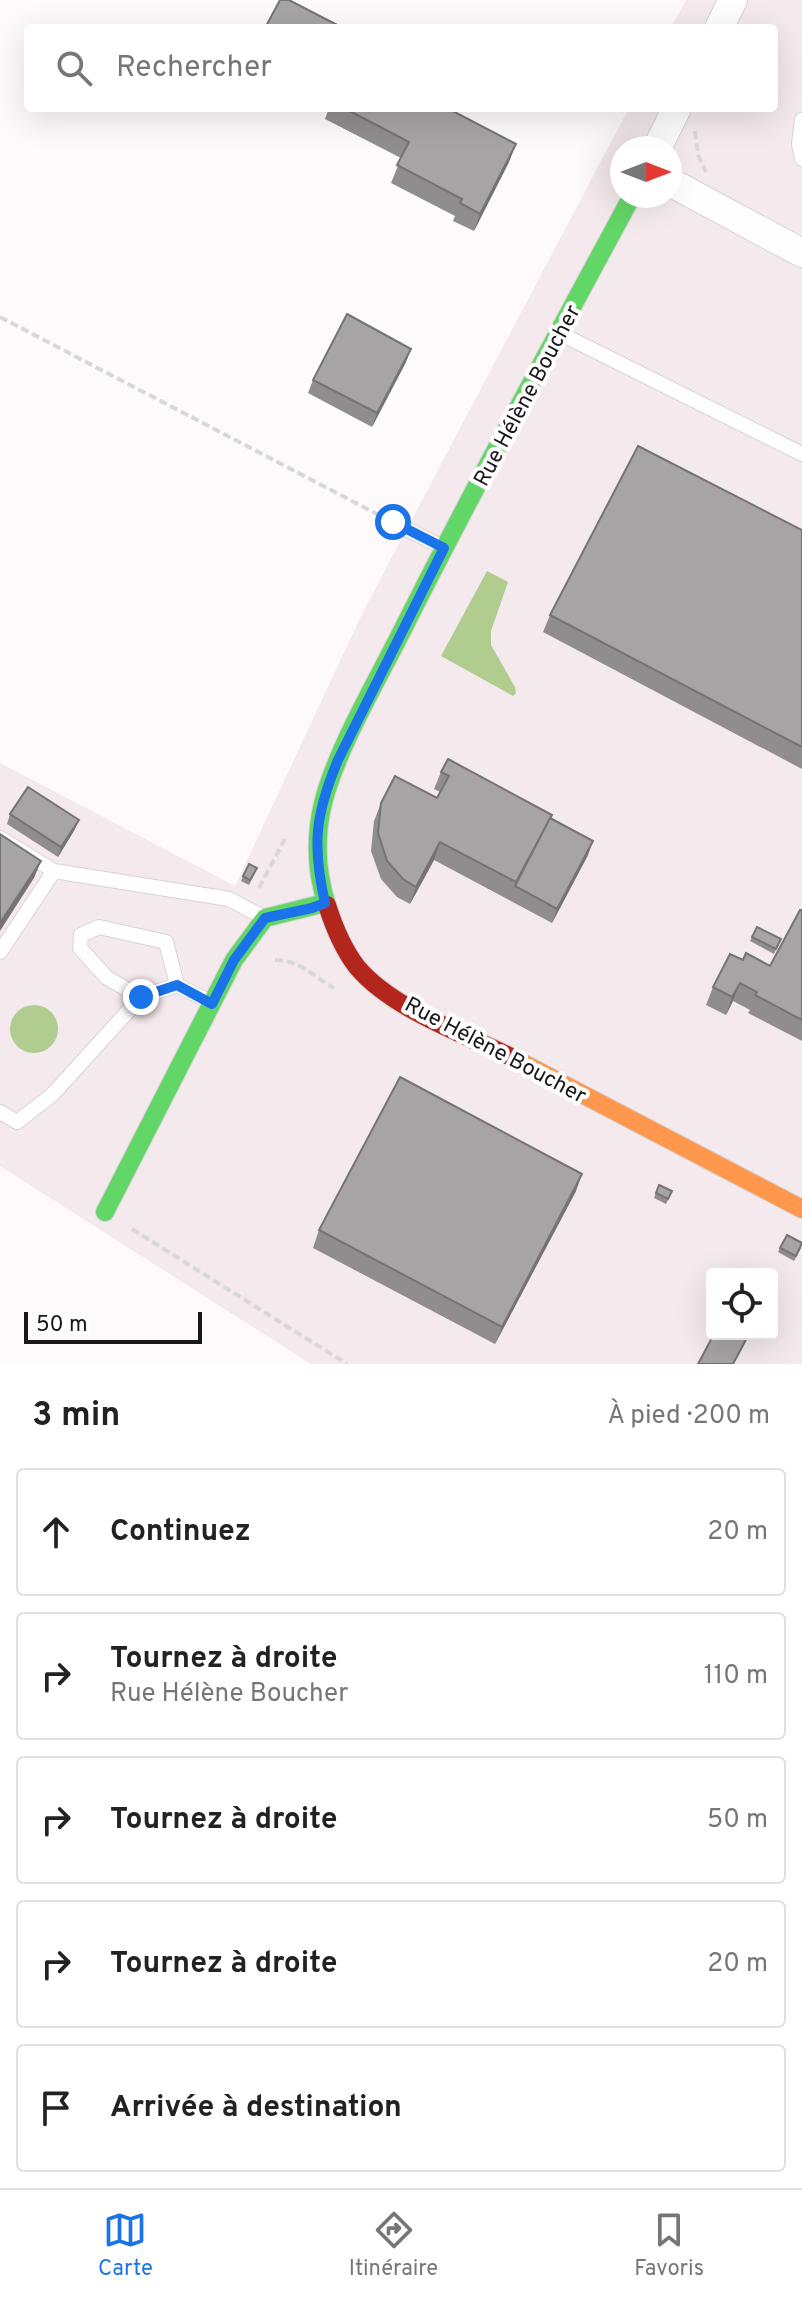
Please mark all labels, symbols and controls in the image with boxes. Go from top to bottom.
search box [24,24,778,112]
icon: search [52,46,96,90]
text: Rechercher [116,50,272,87]
north arrow [610,136,682,208]
street label: Rue Hélène Boucher [469,300,588,492]
route start [375,504,411,540]
route end [123,979,159,1015]
street label: Rue Hélène Boucher [399,992,591,1111]
map controls [706,1268,778,1340]
button: locate [706,1268,778,1340]
scale bar [24,1308,202,1344]
text: 50 m [36,1312,88,1339]
text: 3 min [32,1395,120,1438]
text: À pied · 200 m [607,1400,770,1433]
icon: ahead [34,1510,78,1554]
text: Continuez [110,1514,251,1551]
text: 20 m [707,1516,768,1549]
text: Tournez à droite [110,1641,338,1678]
icon: right [34,1654,78,1698]
text: 110 m [704,1660,768,1693]
text: Rue Hélène Boucher [110,1678,348,1711]
icon: right [34,1798,78,1842]
text: Tournez à droite [110,1802,338,1839]
text: 50 m [707,1804,768,1837]
icon: right [34,1942,78,1986]
text: Tournez à droite [110,1946,338,1983]
text: 20 m [707,1948,768,1981]
icon: arrive [34,2086,78,2130]
text: Arrivée à destination [110,2090,402,2127]
tab: Carte [98,2208,153,2283]
tab: Itinéraire [349,2208,438,2283]
tab: Favoris [634,2208,704,2283]

